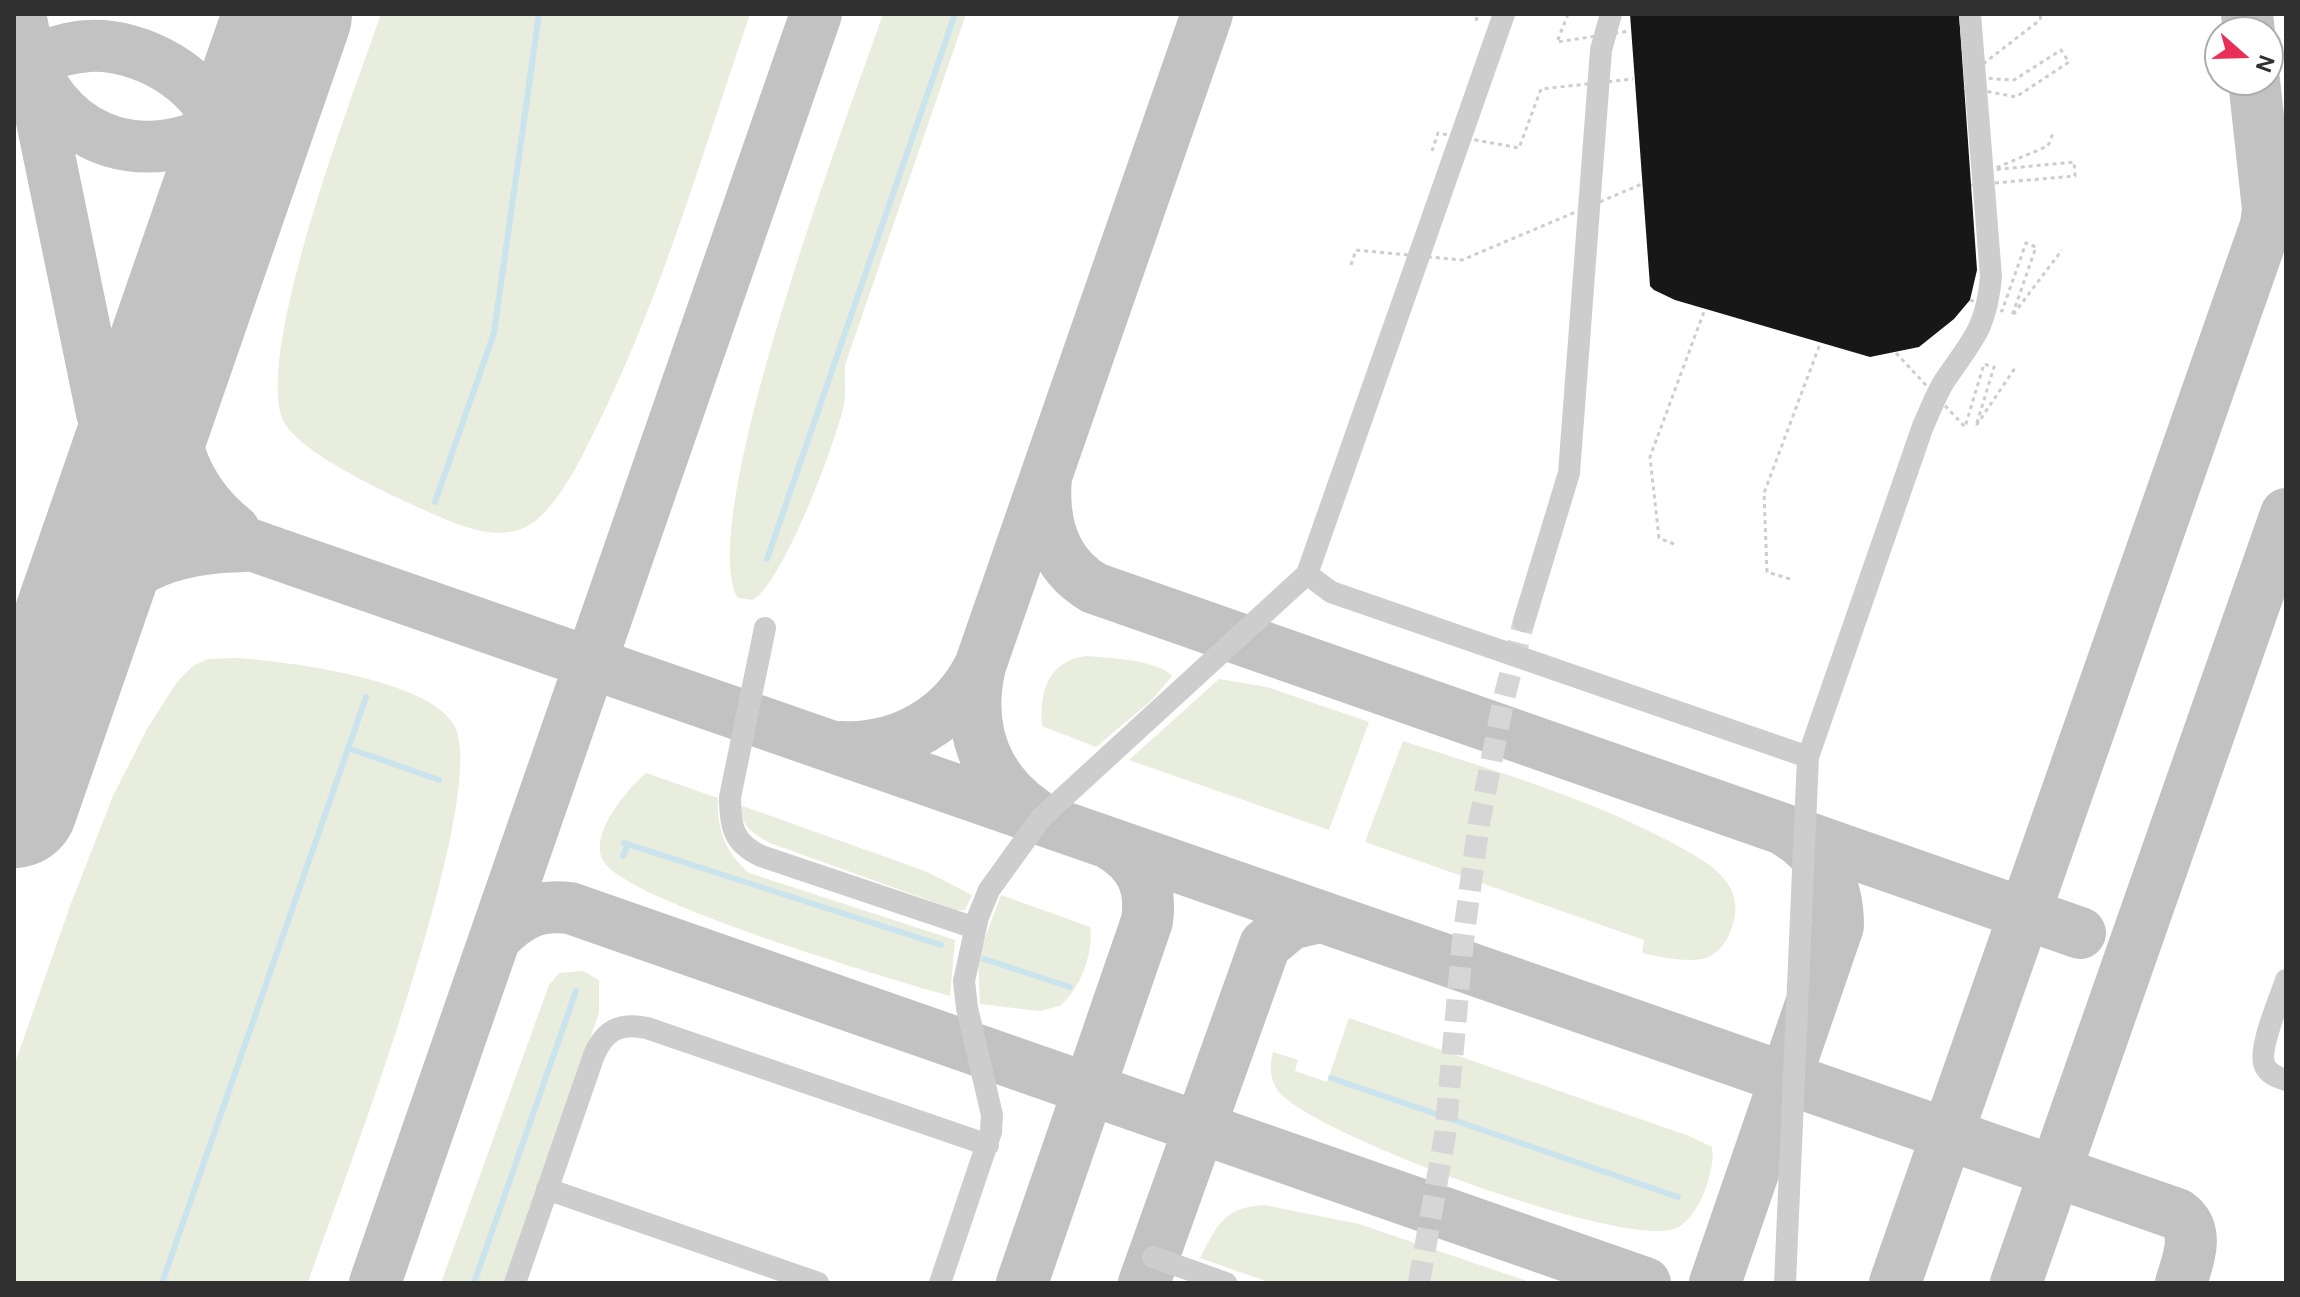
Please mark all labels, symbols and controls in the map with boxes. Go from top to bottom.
north arrow [2204,16,2284,96]
text: N [2249,51,2282,76]

